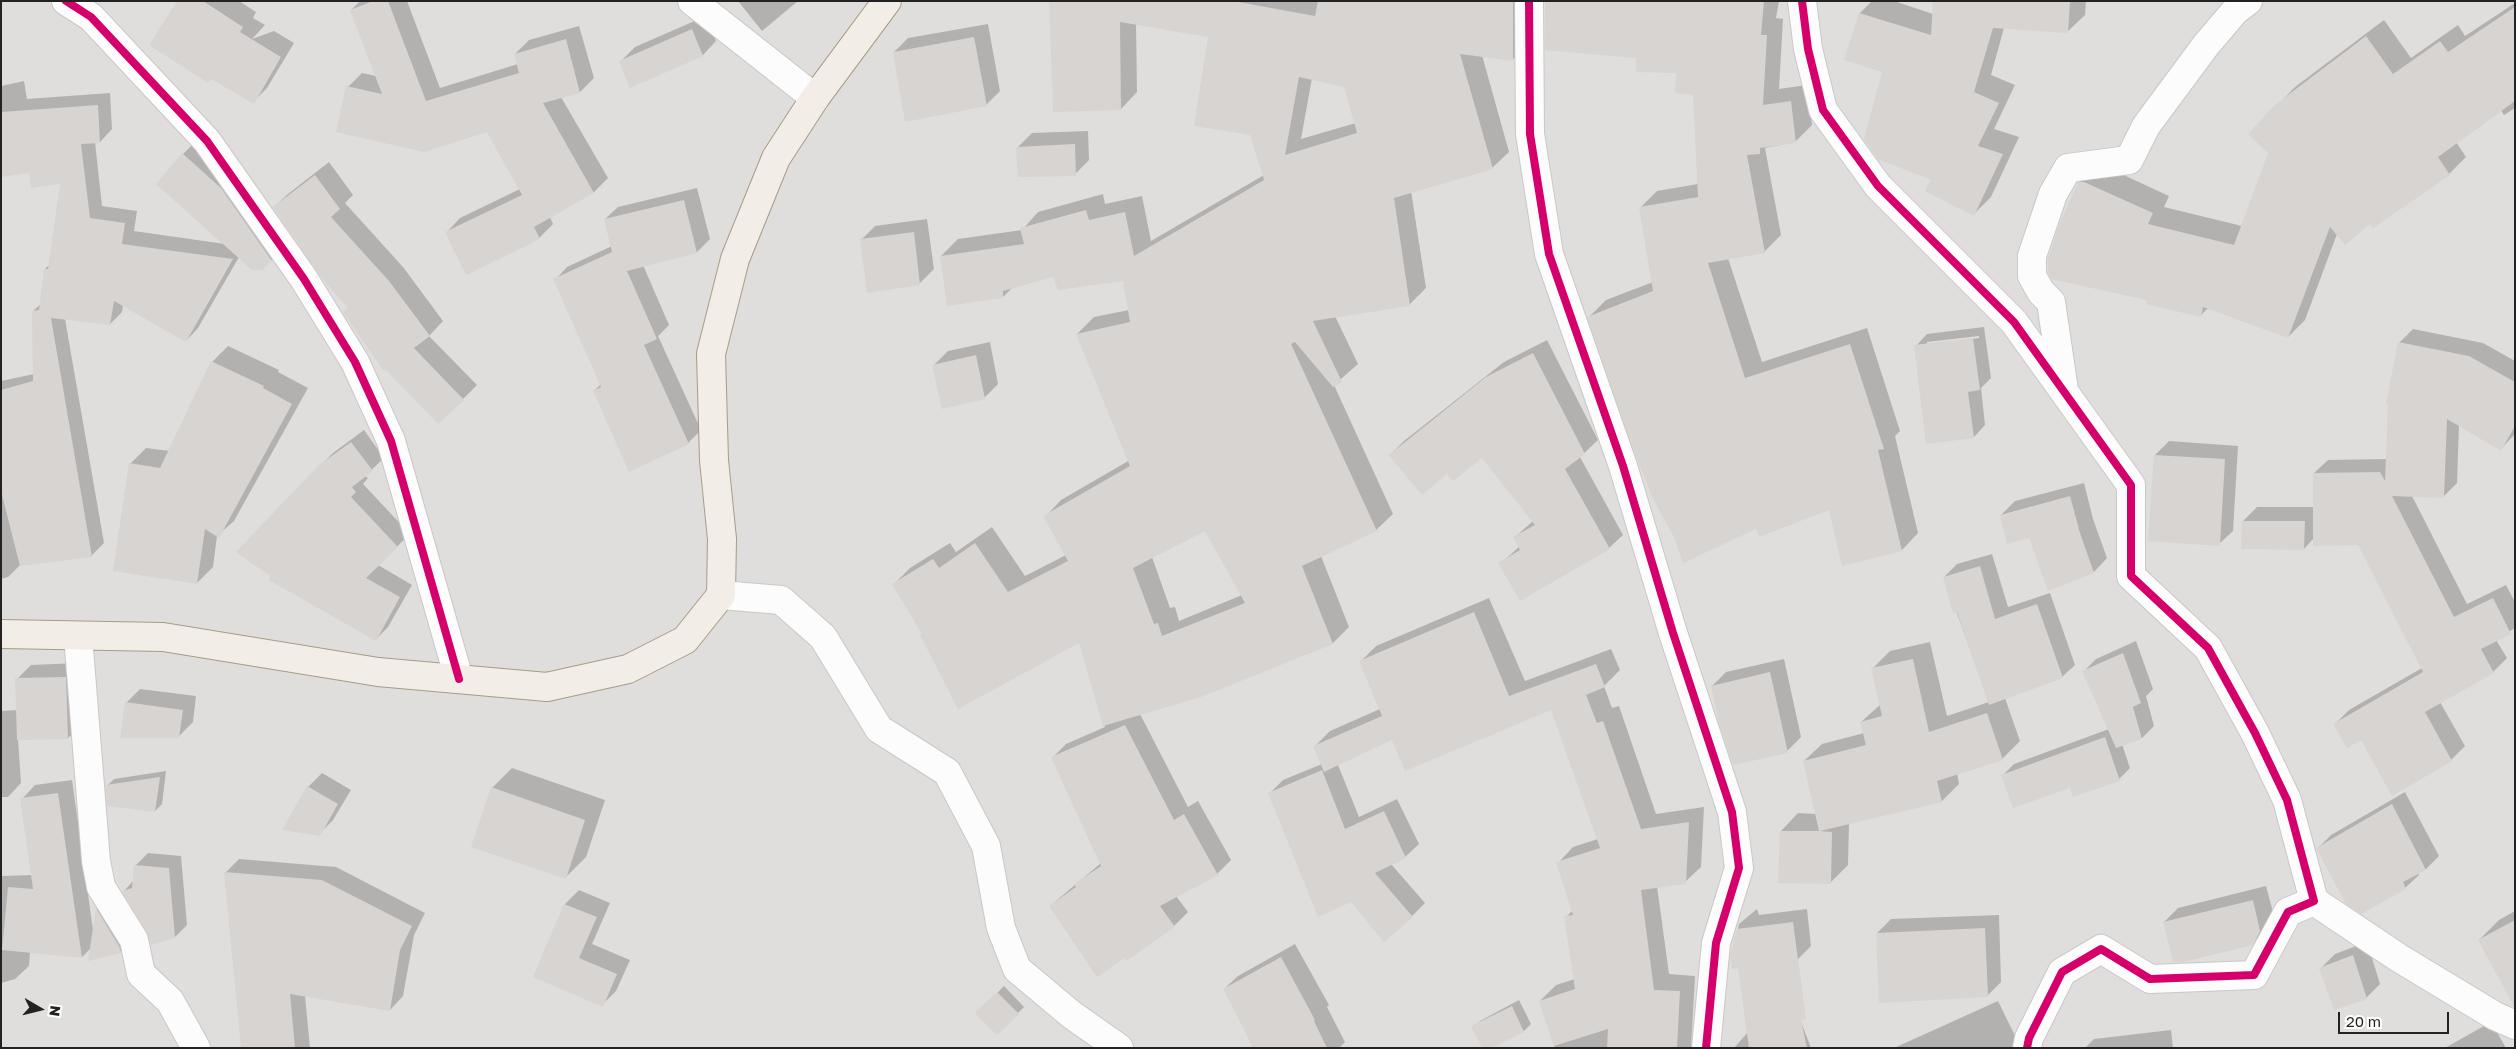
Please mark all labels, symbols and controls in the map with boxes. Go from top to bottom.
north arrow [15,984,65,1034]
scale bar [2341,1002,2452,1034]
text: N [46,1005,65,1018]
text: 20 m [2346,1012,2381,1030]

